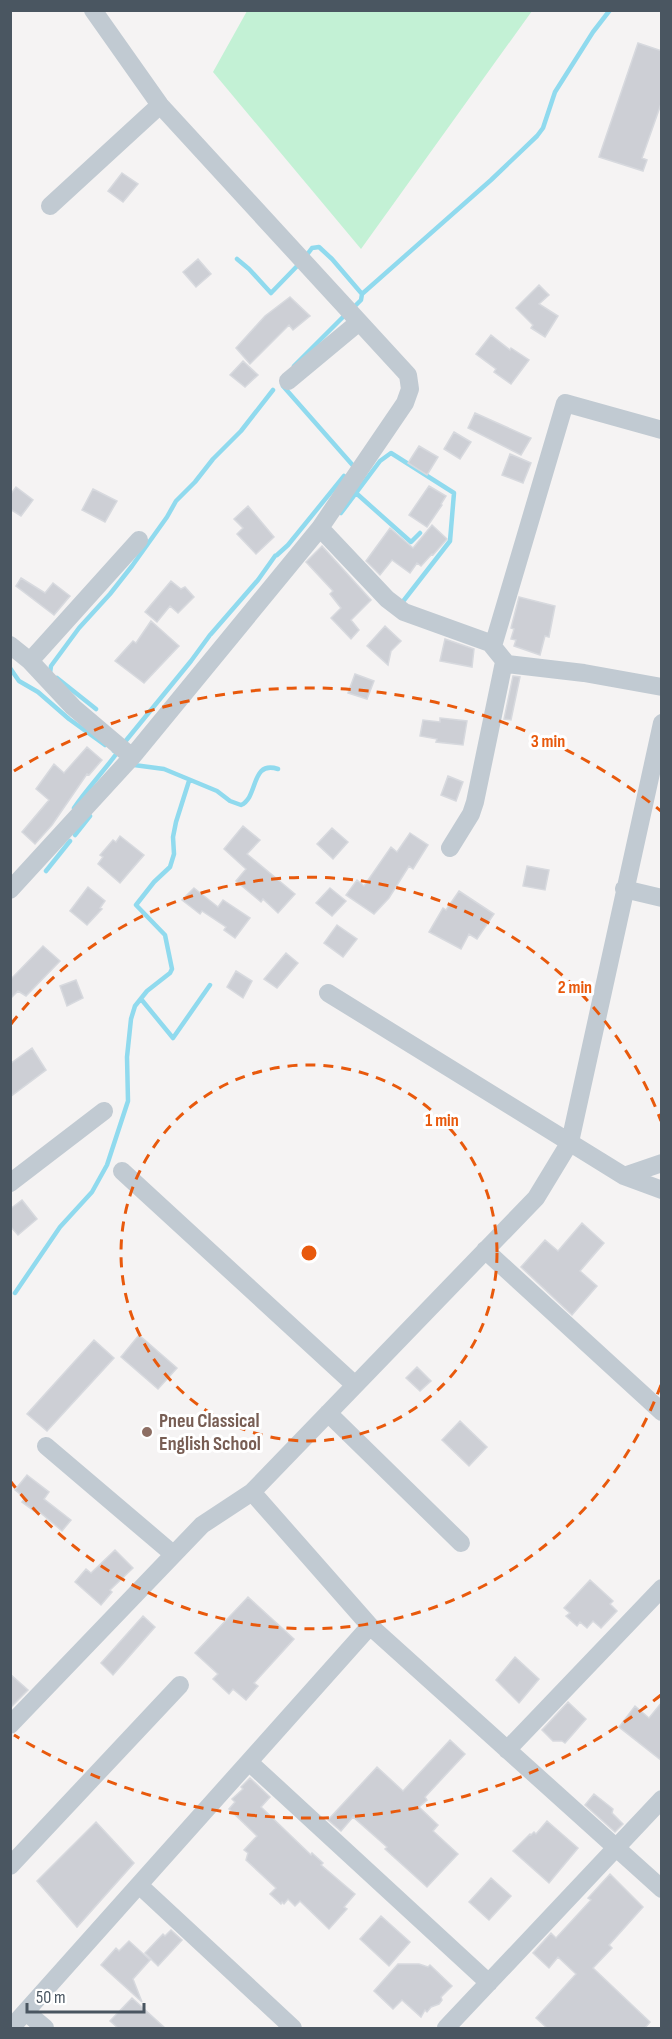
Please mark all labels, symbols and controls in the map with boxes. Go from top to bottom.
text: 3 min [531,731,565,752]
text: 2 min [558,977,592,998]
text: 1 min [425,1110,459,1131]
centre of rings [299,1243,319,1263]
place label: Pneu Classical English School [159,1409,261,1456]
marker: Pneu Classical English School [140,1425,154,1439]
scale bar [27,1976,144,2014]
text: 50 m [36,1987,66,2008]

